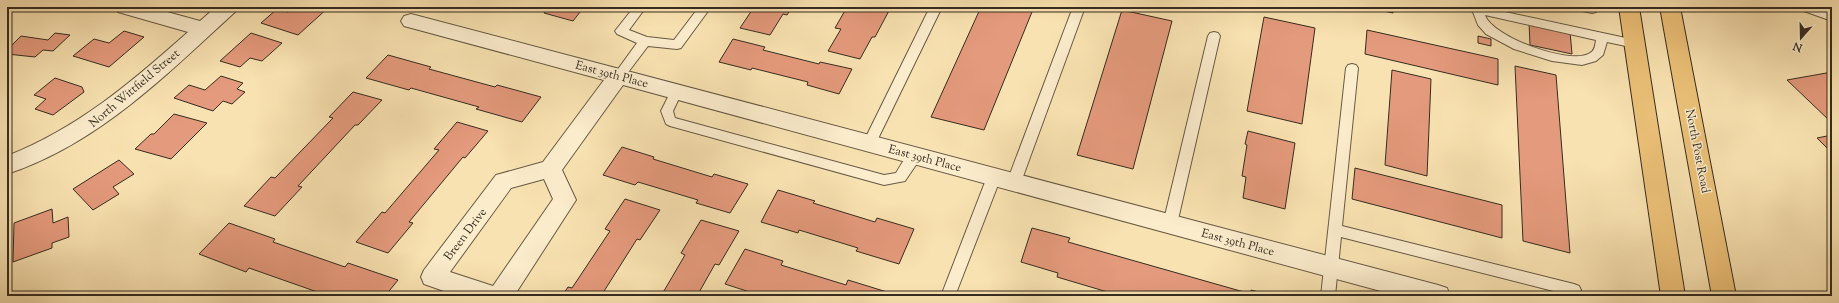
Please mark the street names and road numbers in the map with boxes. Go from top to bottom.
street label: North Wittfield Street [85,45,184,132]
street label: East 39th Place [573,57,651,93]
street label: North Post Road [1680,108,1714,195]
street label: East 39th Place [886,141,964,177]
street label: Breen Drive [440,204,492,265]
street label: East 39th Place [1199,225,1277,261]

